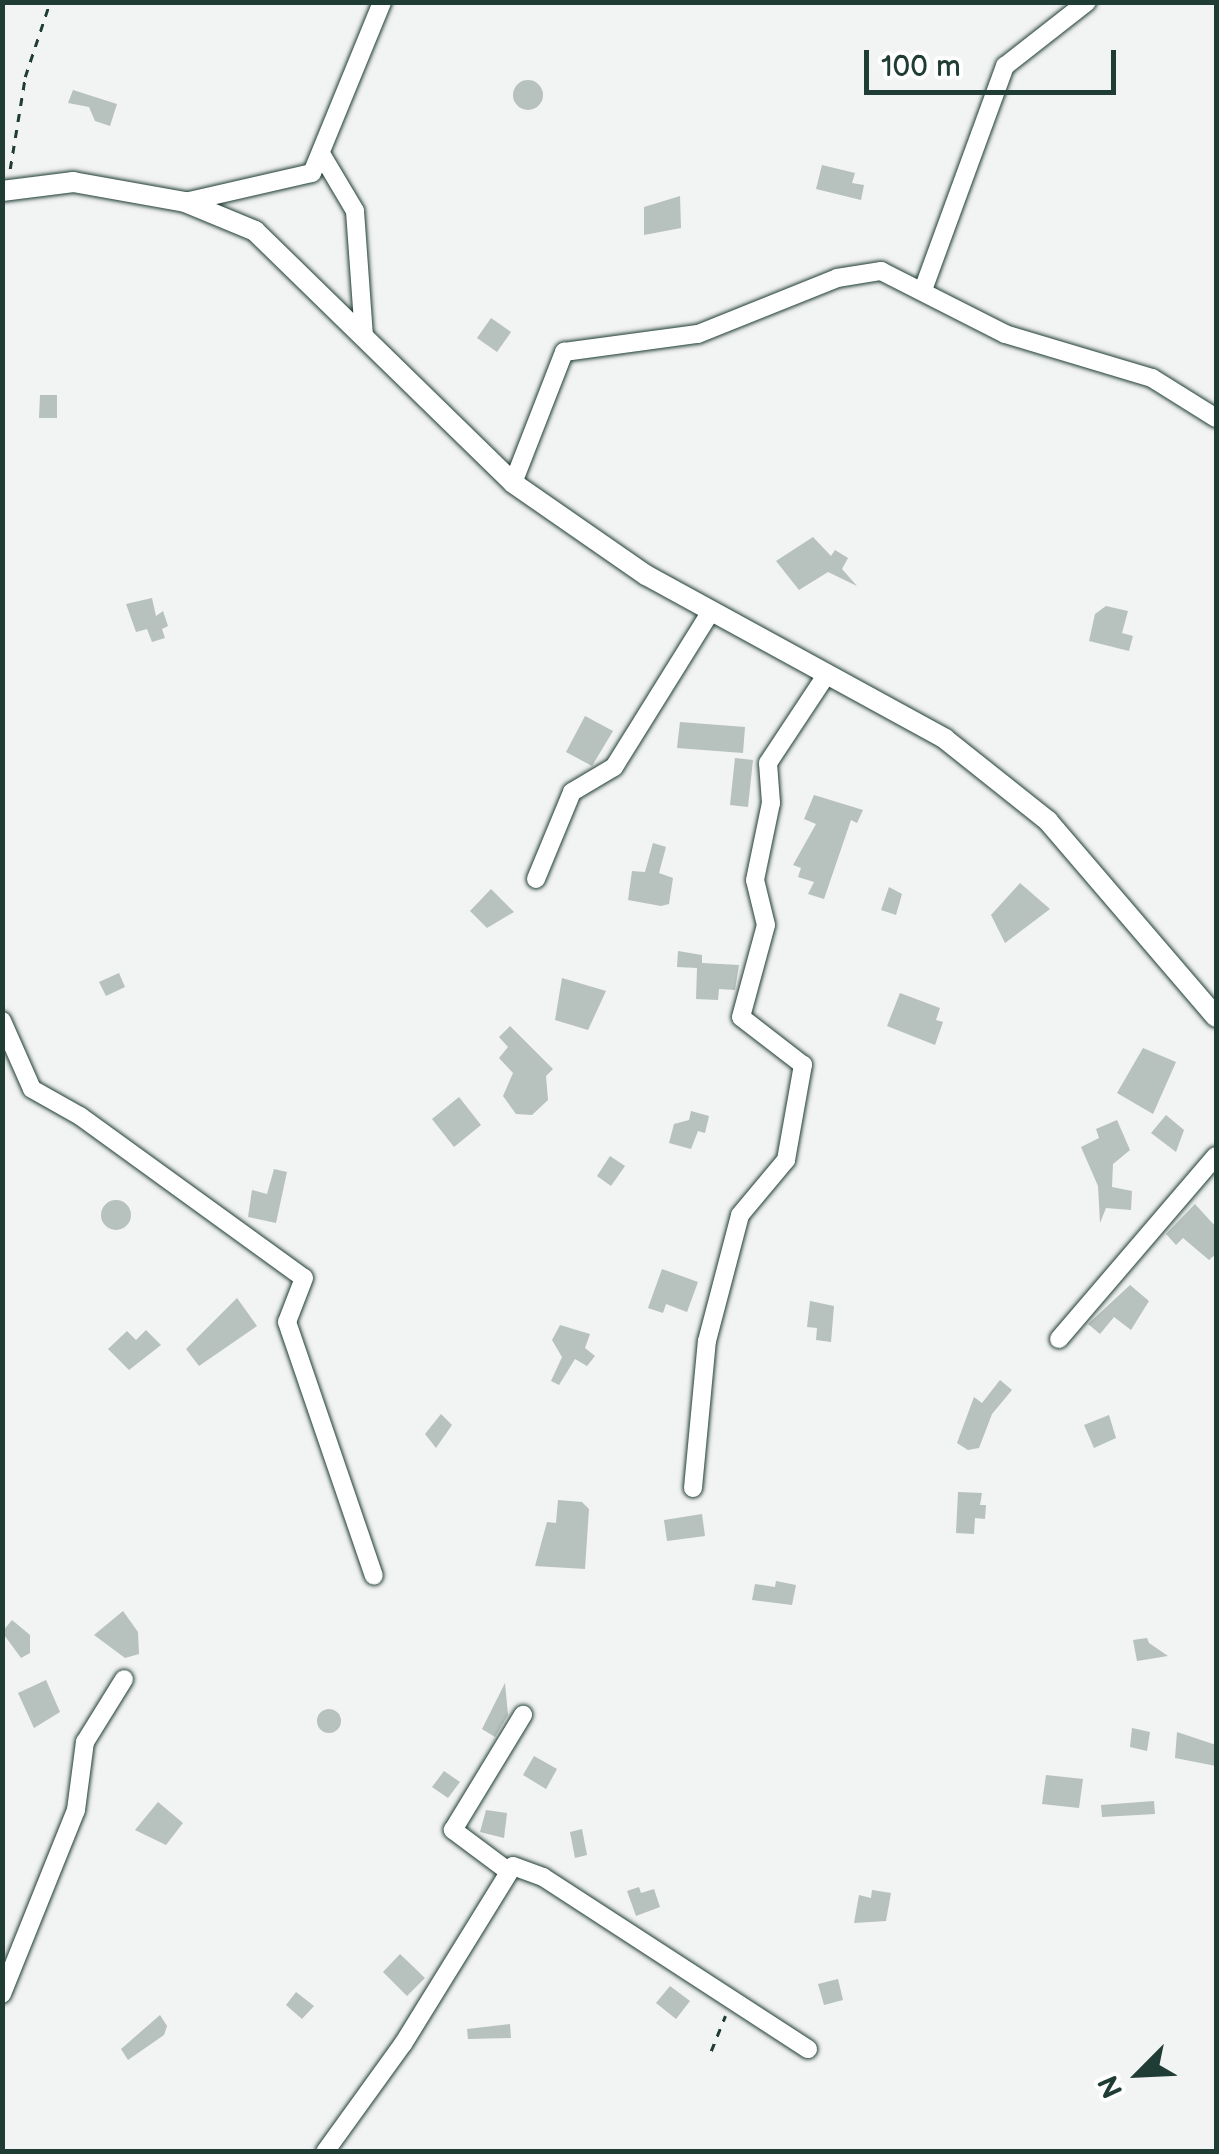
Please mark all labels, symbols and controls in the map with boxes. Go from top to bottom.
scale bar [869,30,1122,92]
text: 100 m [881,49,961,85]
north arrow [1089,2024,1189,2124]
text: N [1092,2070,1130,2103]

